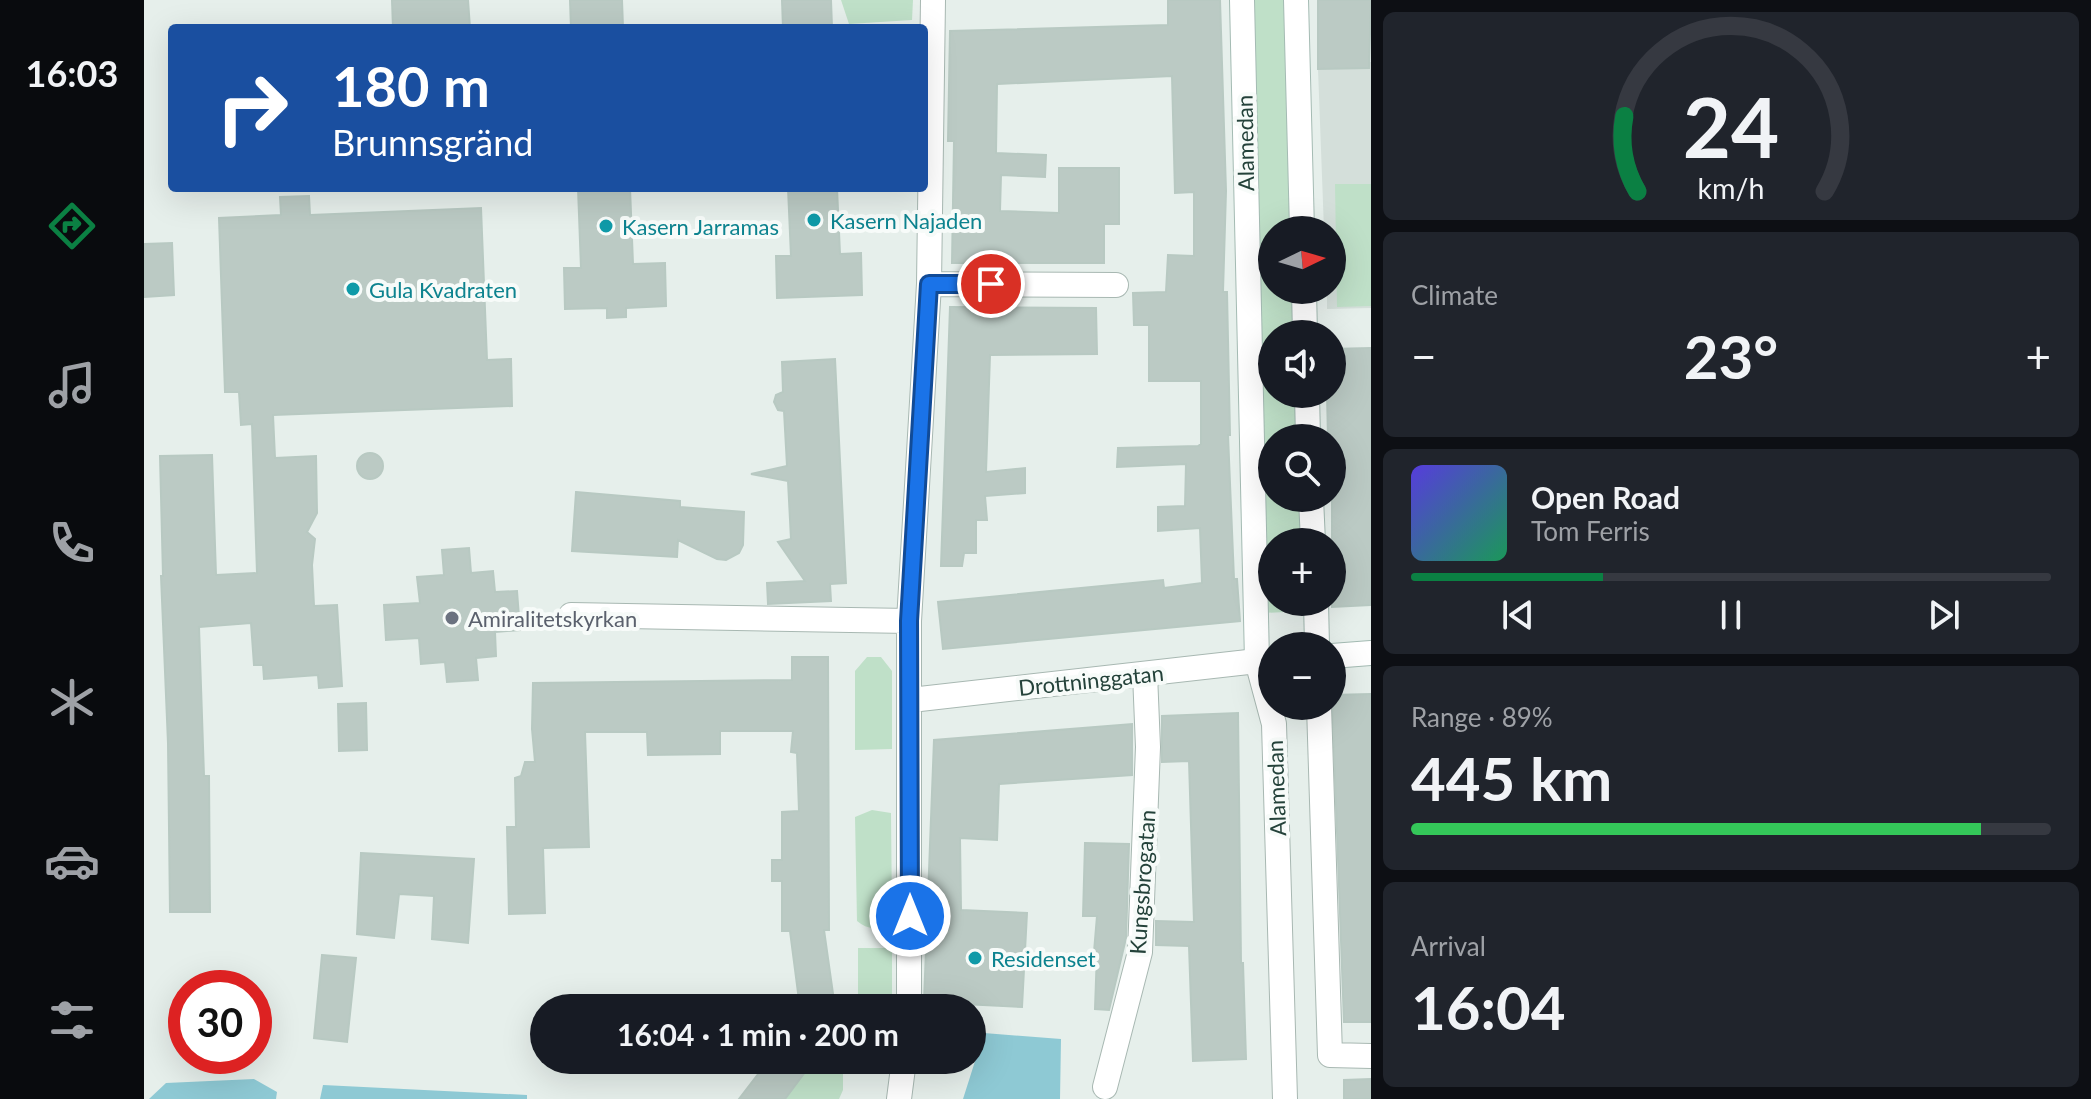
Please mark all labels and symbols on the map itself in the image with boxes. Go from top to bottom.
street label: Alamedan [1231,95,1259,191]
place label: Kasern Najaden [830,207,982,234]
marker: Kasern Najaden [805,211,823,229]
place label: Kasern Jarramas [622,213,779,240]
north arrow [1258,216,1346,304]
marker: Kasern Jarramas [597,217,615,235]
pin [957,250,1025,318]
place label: Gula Kvadraten [369,276,517,303]
marker: Gula Kvadraten [344,280,362,298]
place label: Amiralitetskyrkan [468,605,637,632]
marker: Amiralitetskyrkan [443,609,461,627]
street label: Drottninggatan [1017,659,1165,701]
street label: Alamedan [1261,739,1291,837]
street label: Kungsbrogatan [1123,809,1161,955]
position arrow [868,874,952,958]
place label: Residenset [991,945,1096,972]
marker: Residenset [966,949,984,967]
speed limit sign: 30 [168,970,272,1074]

